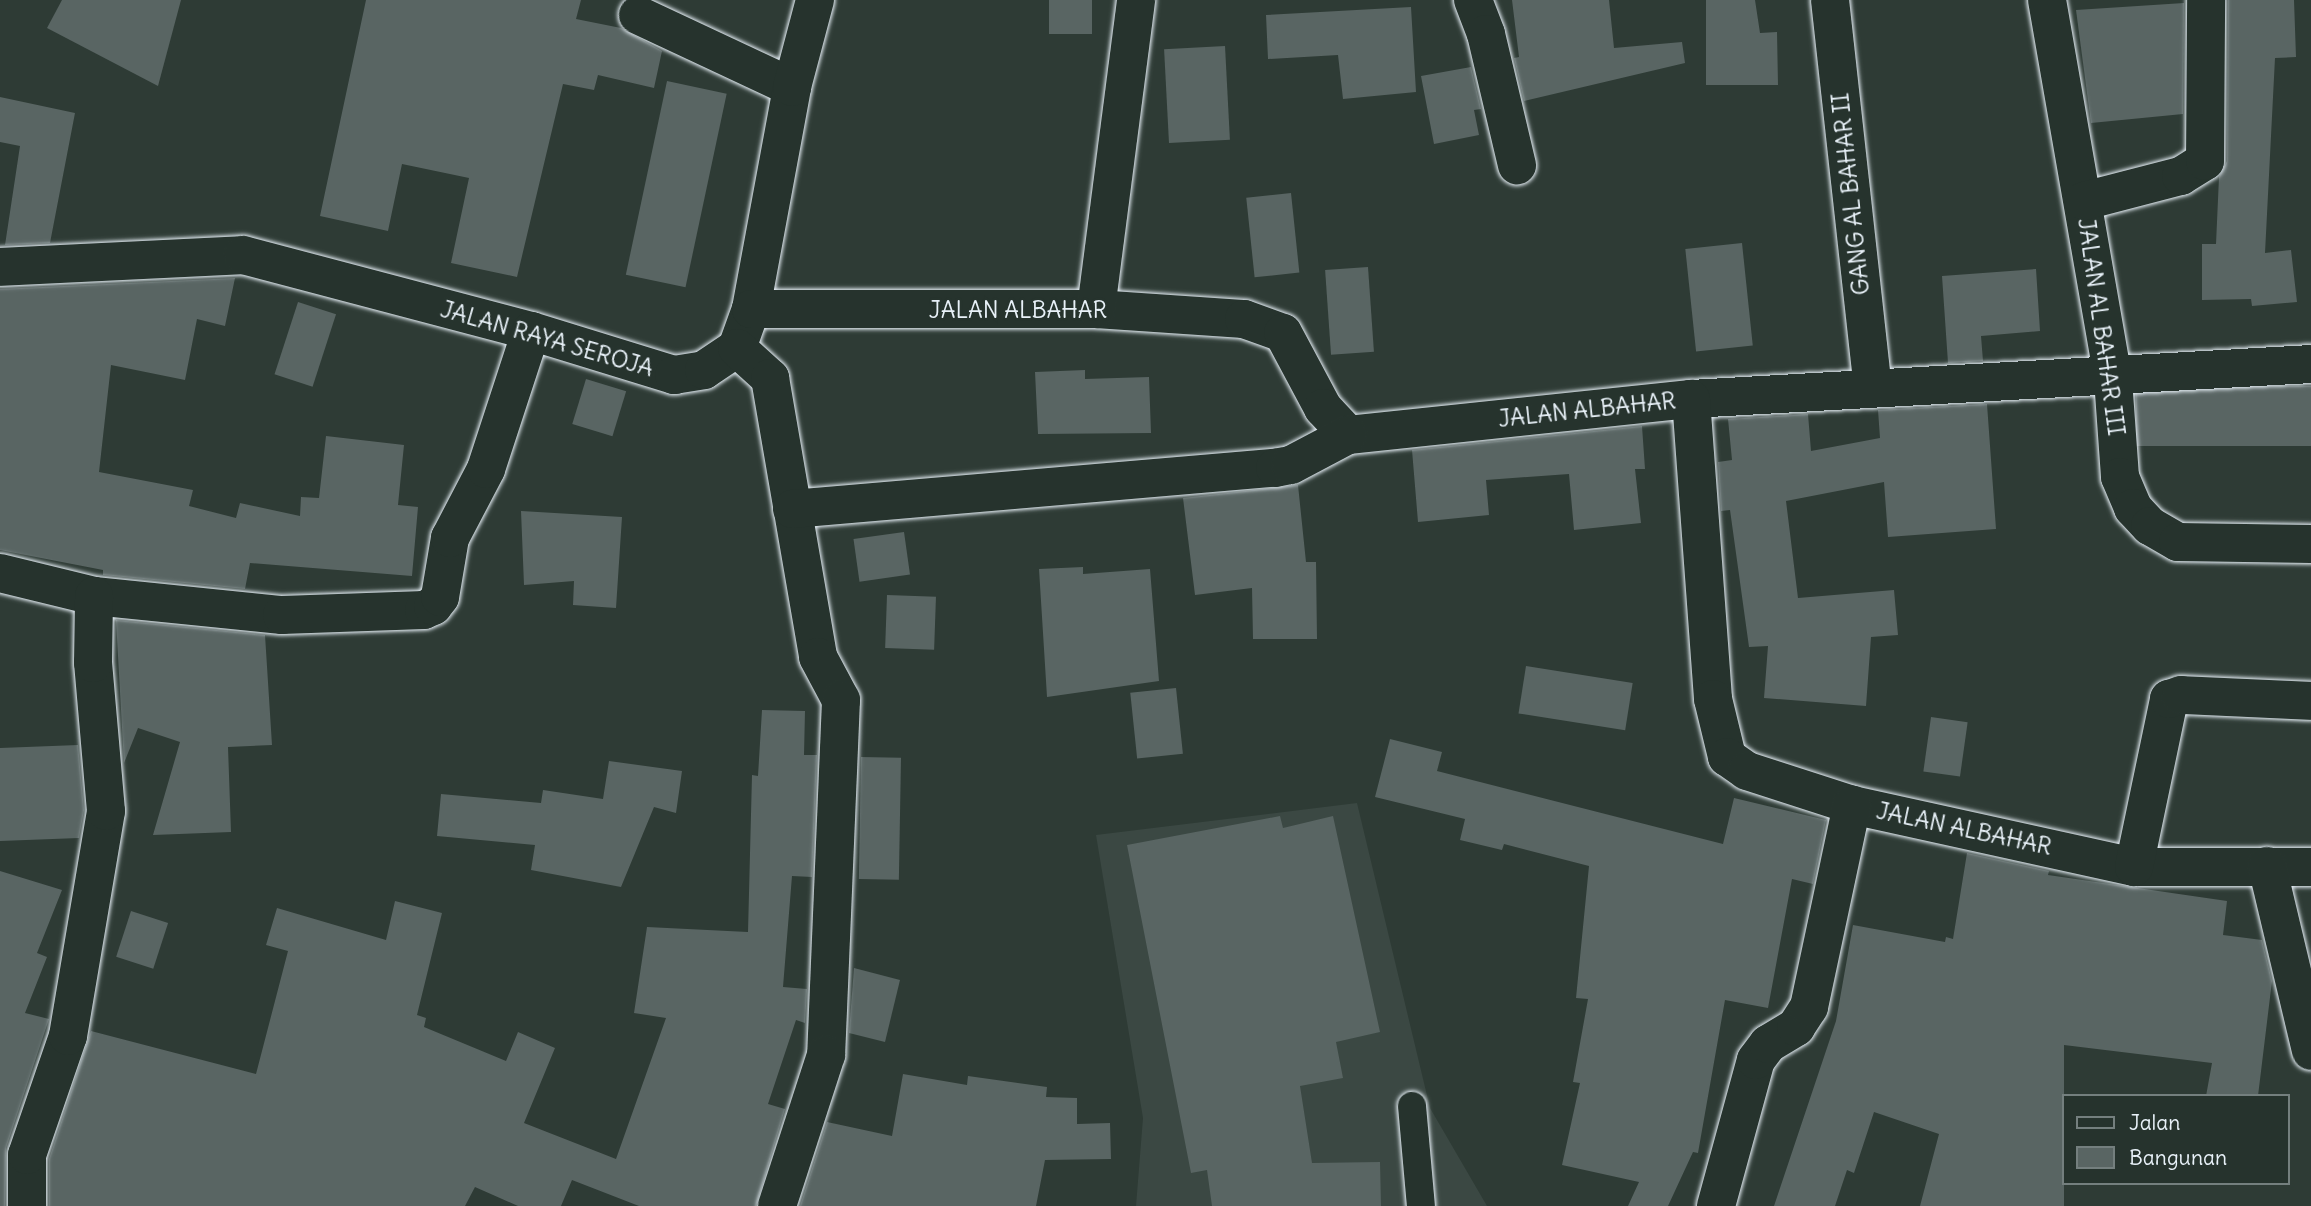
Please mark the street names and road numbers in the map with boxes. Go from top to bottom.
street label: GANG AL BAHAR II [1827,91,1875,297]
street label: JALAN AL BAHAR III [2072,216,2130,438]
street label: JALAN RAYA SEROJA [437,295,657,383]
street label: JALAN ALBAHAR [929,296,1107,324]
street label: JALAN ALBAHAR [1497,387,1677,433]
street label: JALAN ALBAHAR [1874,797,2054,861]

